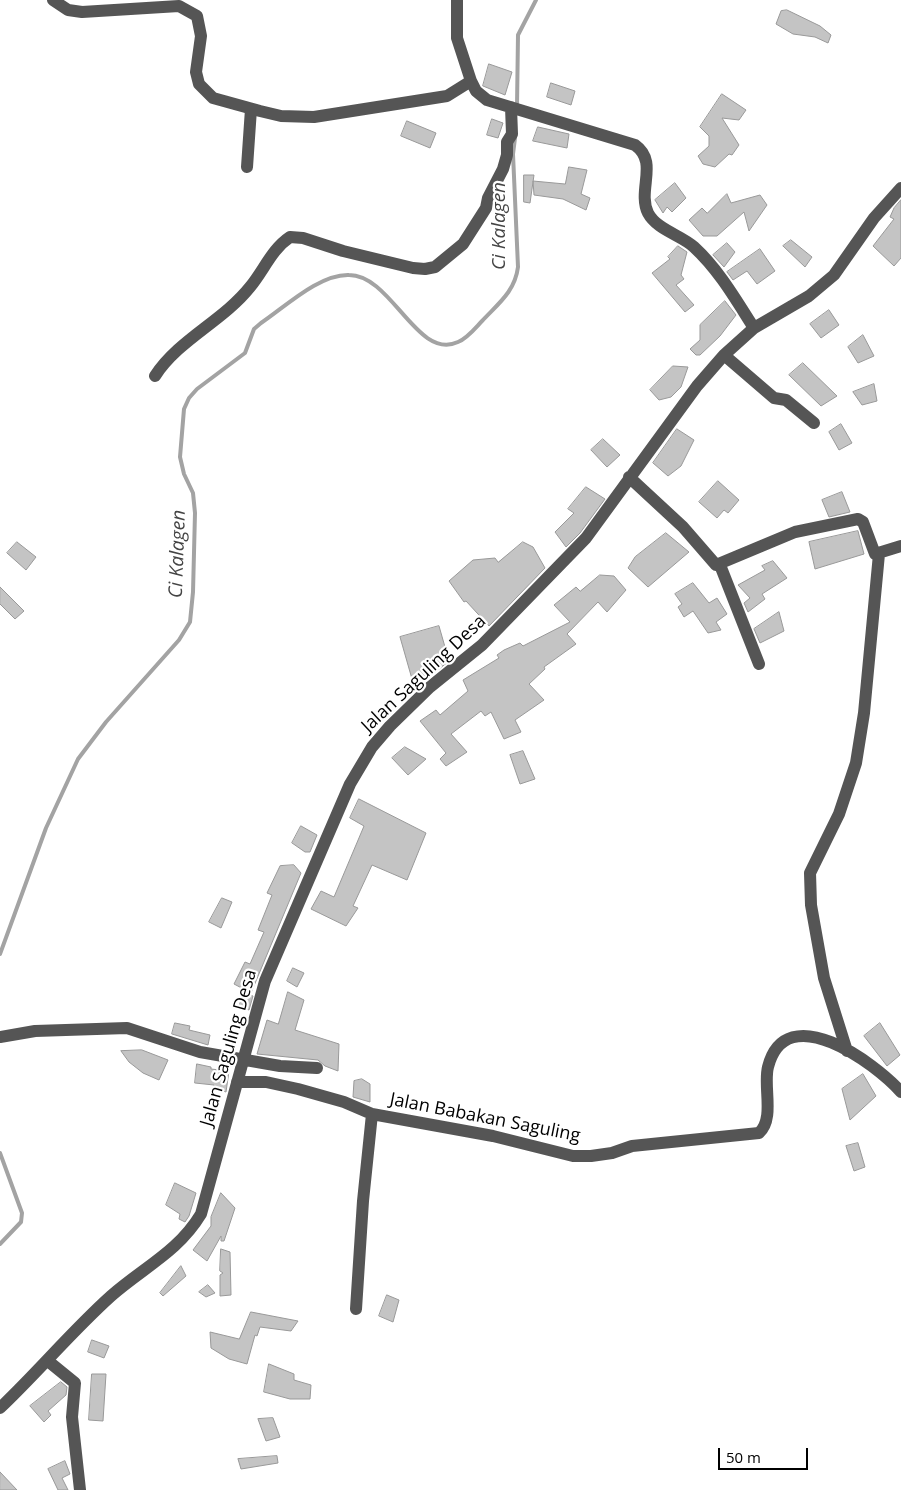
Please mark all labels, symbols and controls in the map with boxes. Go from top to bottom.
water label: Ci Kalagen [489,182,511,270]
water label: Ci Kalagen [165,510,191,598]
street label: Jalan Saguling Desa [357,611,491,737]
street label: Jalan Saguling Desa [196,967,262,1129]
street label: Jalan Babakan Saguling [388,1089,582,1147]
scale bar [721,1438,811,1470]
text: 50 m [726,1447,761,1467]

